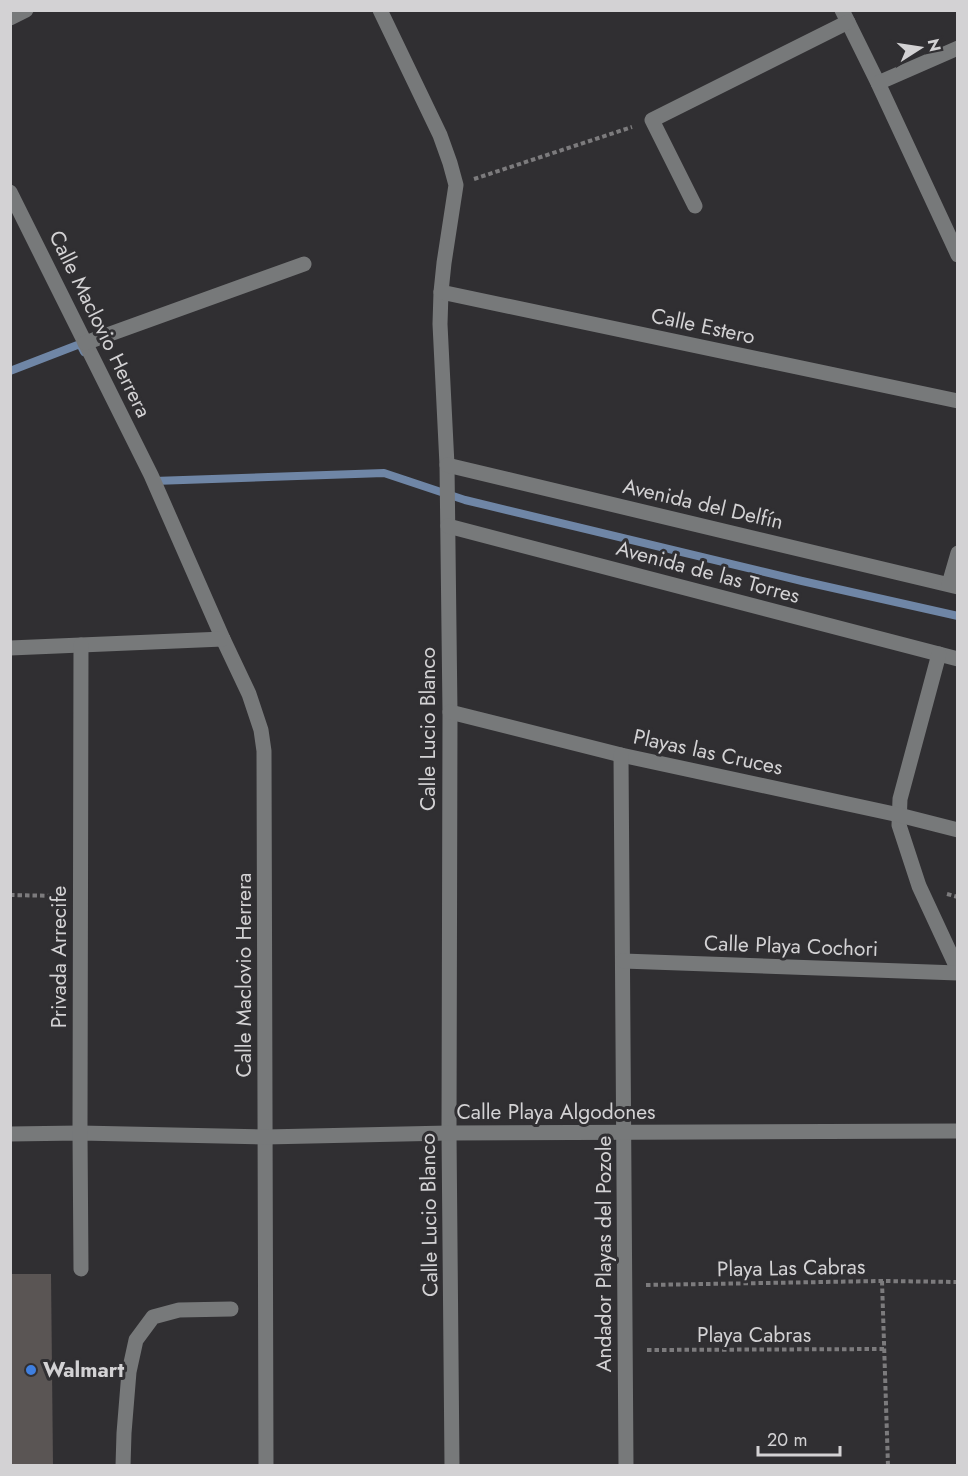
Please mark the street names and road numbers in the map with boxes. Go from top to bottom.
street label: Calle Maclovio Herrera [42,225,158,423]
street label: Calle Estero [648,300,758,352]
street label: Avenida del Delfín [620,471,786,537]
street label: Avenida de las Torres [613,533,803,611]
street label: Calle Lucio Blanco [413,647,443,811]
street label: Playas las Cruces [631,722,785,782]
street label: Calle Maclovio Herrera [229,873,259,1077]
street label: Privada Arrecife [44,886,74,1028]
street label: Calle Playa Cochori [703,928,879,964]
street label: Calle Playa Algodones [456,1097,656,1127]
street label: Calle Lucio Blanco [413,1133,445,1297]
street label: Andador Playas del Pozole [589,1135,619,1372]
street label: Playa Las Cabras [716,1252,866,1284]
street label: Playa Cabras [697,1320,811,1350]

